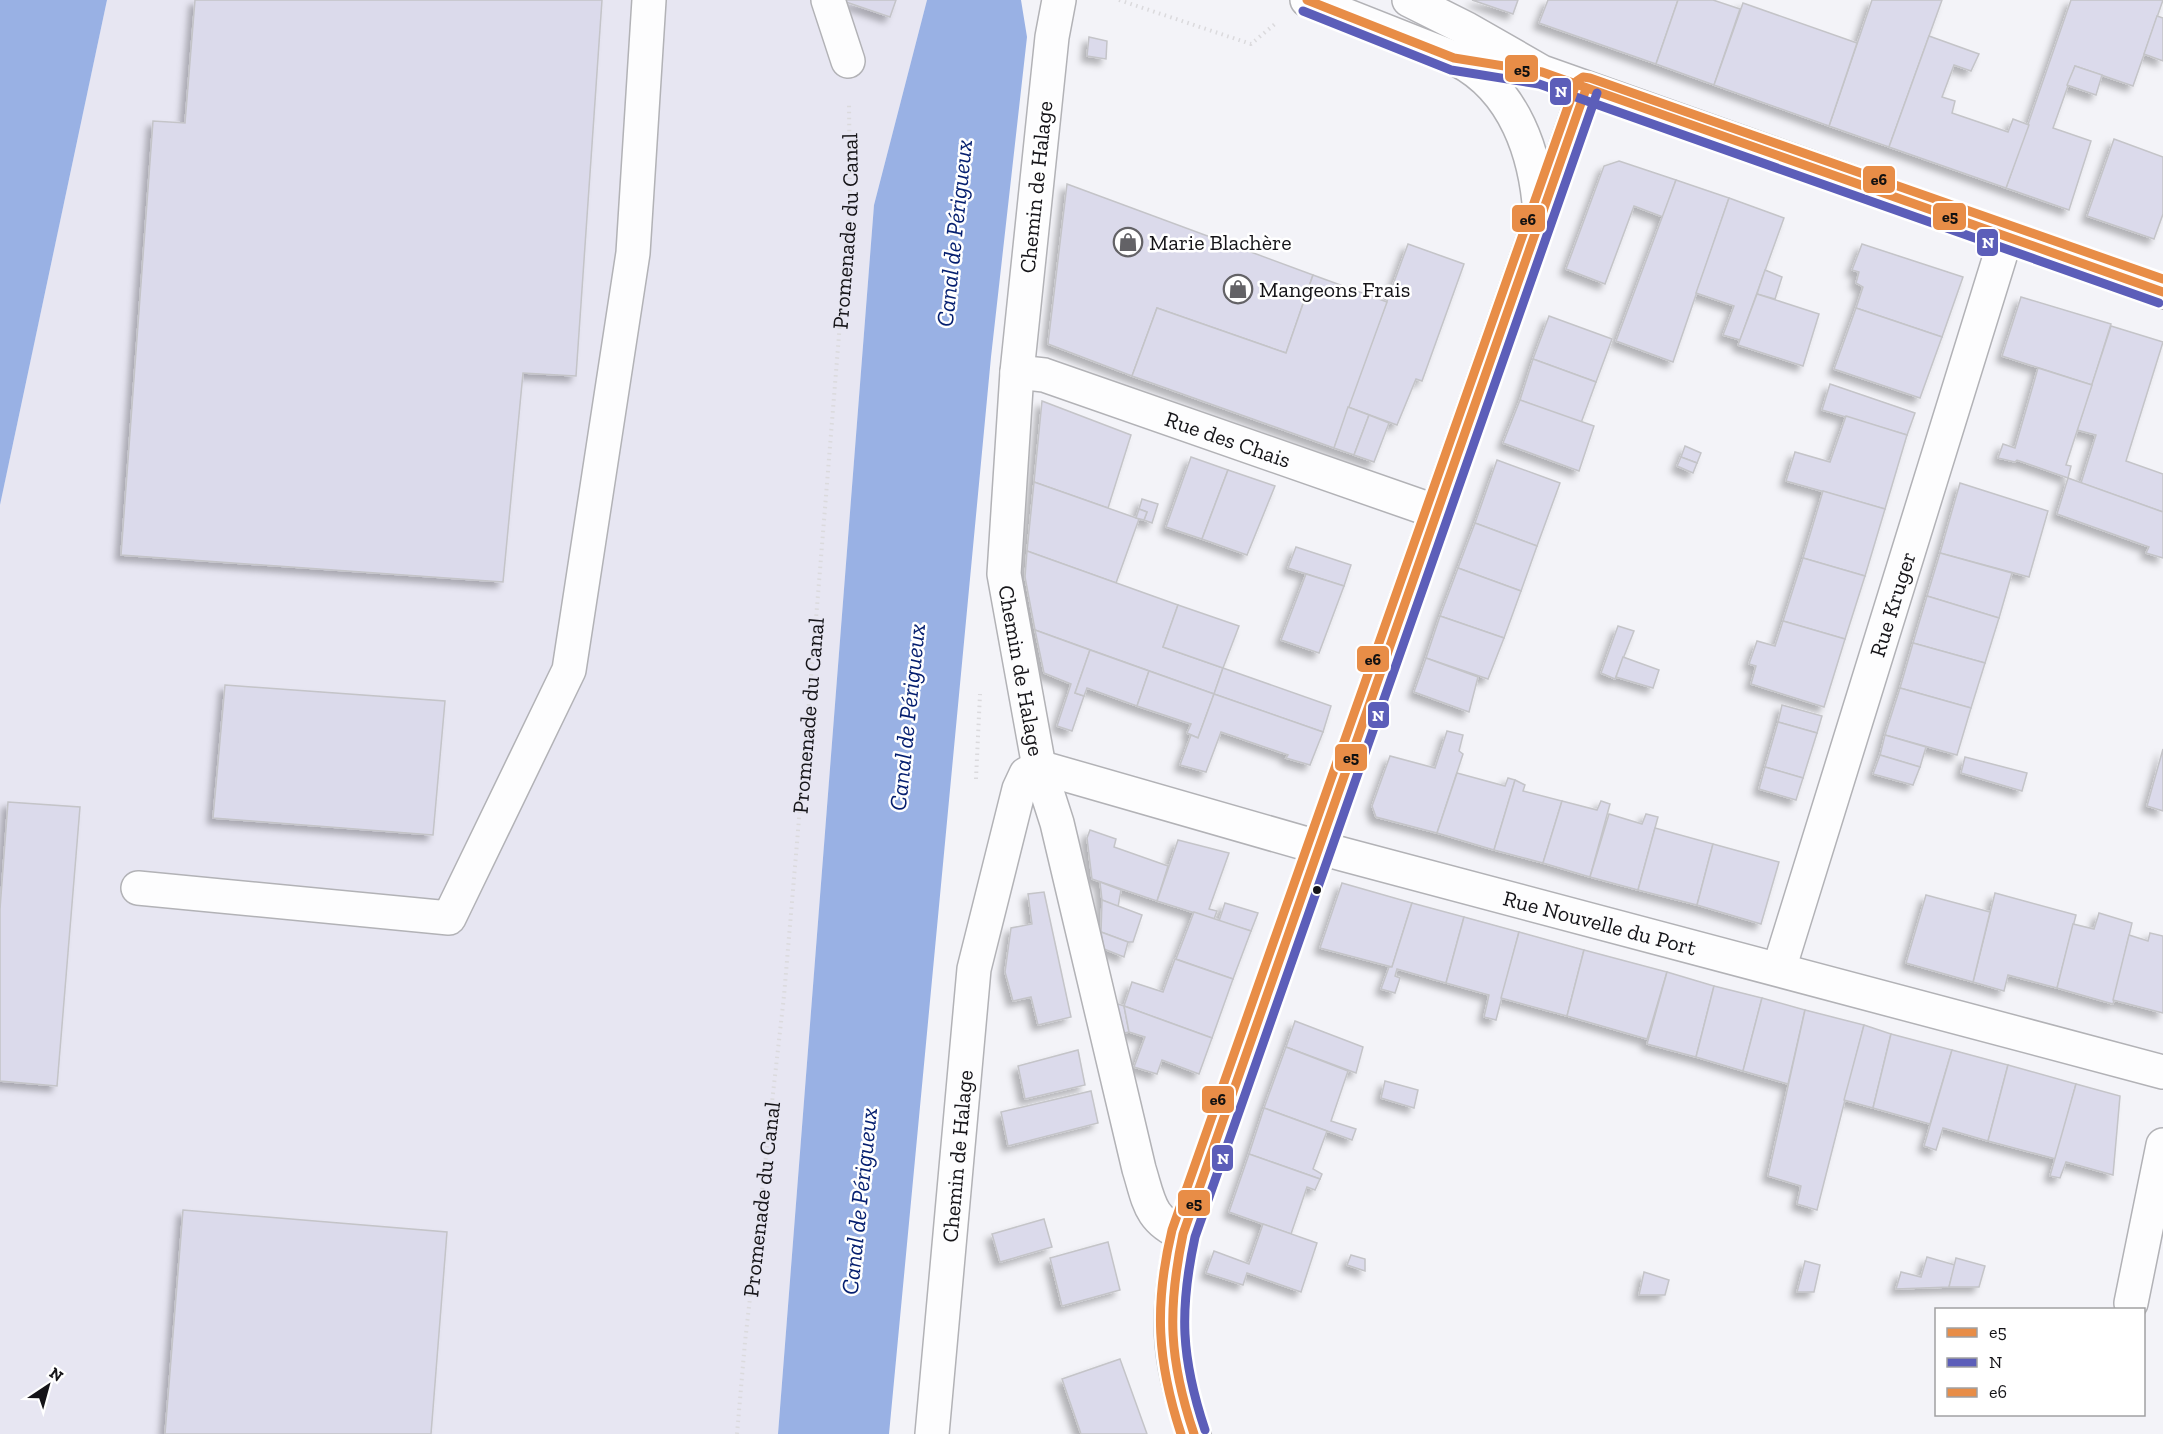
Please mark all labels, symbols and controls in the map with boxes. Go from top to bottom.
line badge: e5 [1504,54,1539,83]
text: e5 [1514,60,1530,79]
line badge: N [1549,77,1572,106]
text: N [1555,82,1567,101]
street label: Chemin de Halage [1014,100,1058,274]
street label: Promenade du Canal [826,133,864,330]
water label: Canal de Périgueux [930,138,978,328]
line badge: e6 [1862,165,1896,194]
text: e6 [1871,170,1888,189]
line badge: e5 [1932,202,1967,231]
line badge: e6 [1511,204,1546,233]
text: e5 [1942,207,1958,226]
text: e6 [1520,210,1537,229]
shop icon: Marie Blachère [1112,226,1144,258]
line badge: N [1976,228,1999,257]
place label: Marie Blachère [1149,229,1292,256]
text: N [1982,233,1994,252]
shop icon: Mangeons Frais [1222,273,1254,305]
place label: Mangeons Frais [1259,276,1410,303]
street label: Rue des Chais [1162,405,1294,473]
street label: Rue Kruger [1863,548,1921,660]
street label: Chemin de Halage [993,583,1050,758]
street label: Promenade du Canal [786,616,830,815]
water label: Canal de Périgueux [883,622,931,812]
line badge: e6 [1356,645,1390,673]
text: e6 [1365,650,1382,669]
line badge: N [1367,701,1390,729]
text: N [1372,706,1384,725]
line badge: e5 [1334,743,1368,772]
text: e5 [1343,748,1359,767]
unlabelled marker [1311,884,1323,896]
street label: Rue Nouvelle du Port [1500,884,1700,961]
street label: Chemin de Halage [936,1069,978,1244]
line badge: e6 [1201,1085,1235,1114]
text: e6 [1210,1090,1227,1109]
street label: Promenade du Canal [737,1100,786,1298]
water label: Canal de Périgueux [835,1106,883,1296]
line badge: N [1211,1144,1234,1172]
text: N [1217,1149,1229,1168]
line badge: e5 [1177,1189,1211,1217]
text: e5 [1186,1194,1202,1213]
legend [1935,1308,2145,1416]
text: e5 [1989,1321,2007,1343]
text: N [1989,1351,2002,1373]
north arrow [18,1356,78,1416]
text: N [46,1363,67,1386]
text: e6 [1989,1381,2007,1403]

